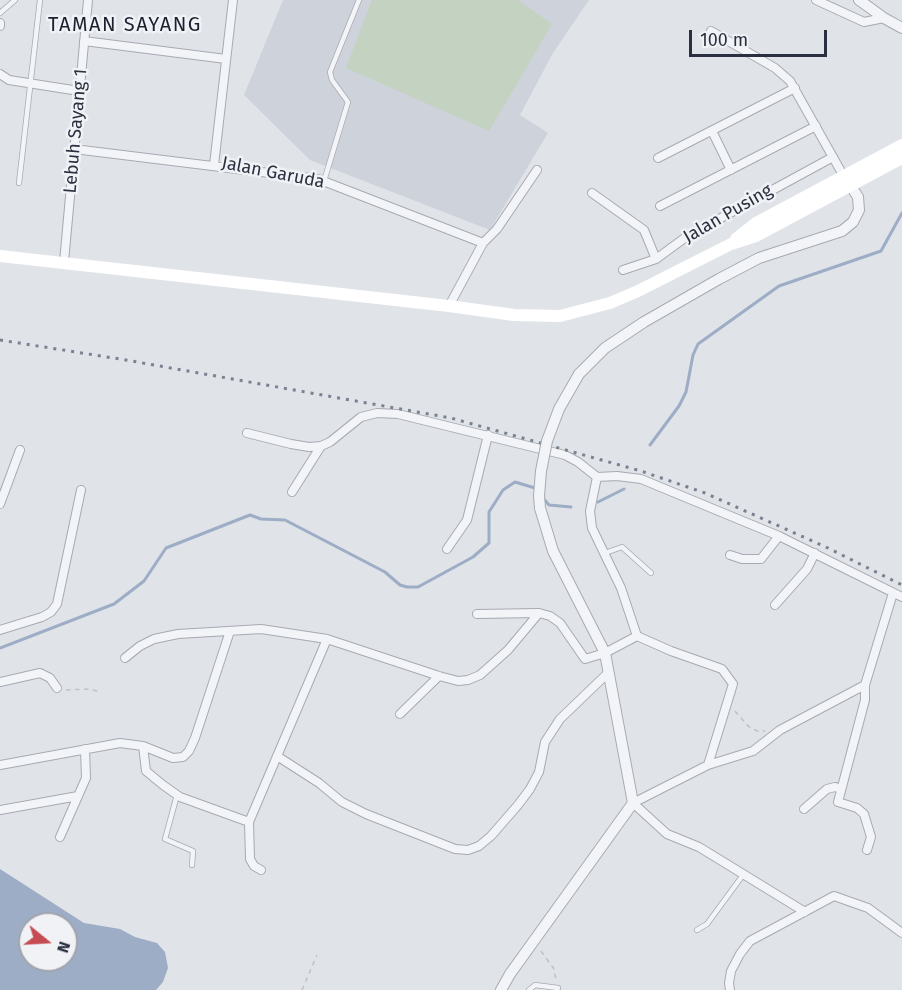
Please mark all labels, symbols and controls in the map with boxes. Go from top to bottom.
district label: TAMAN SAYANG [48,13,202,37]
scale bar [692,18,830,56]
text: 100 m [700,29,748,51]
street label: Lebuh Sayang 1 [60,68,92,194]
street label: Jalan Garuda [220,152,326,194]
street label: Jalan Pusing [680,180,776,248]
north arrow [18,912,78,972]
text: N [53,939,74,955]

